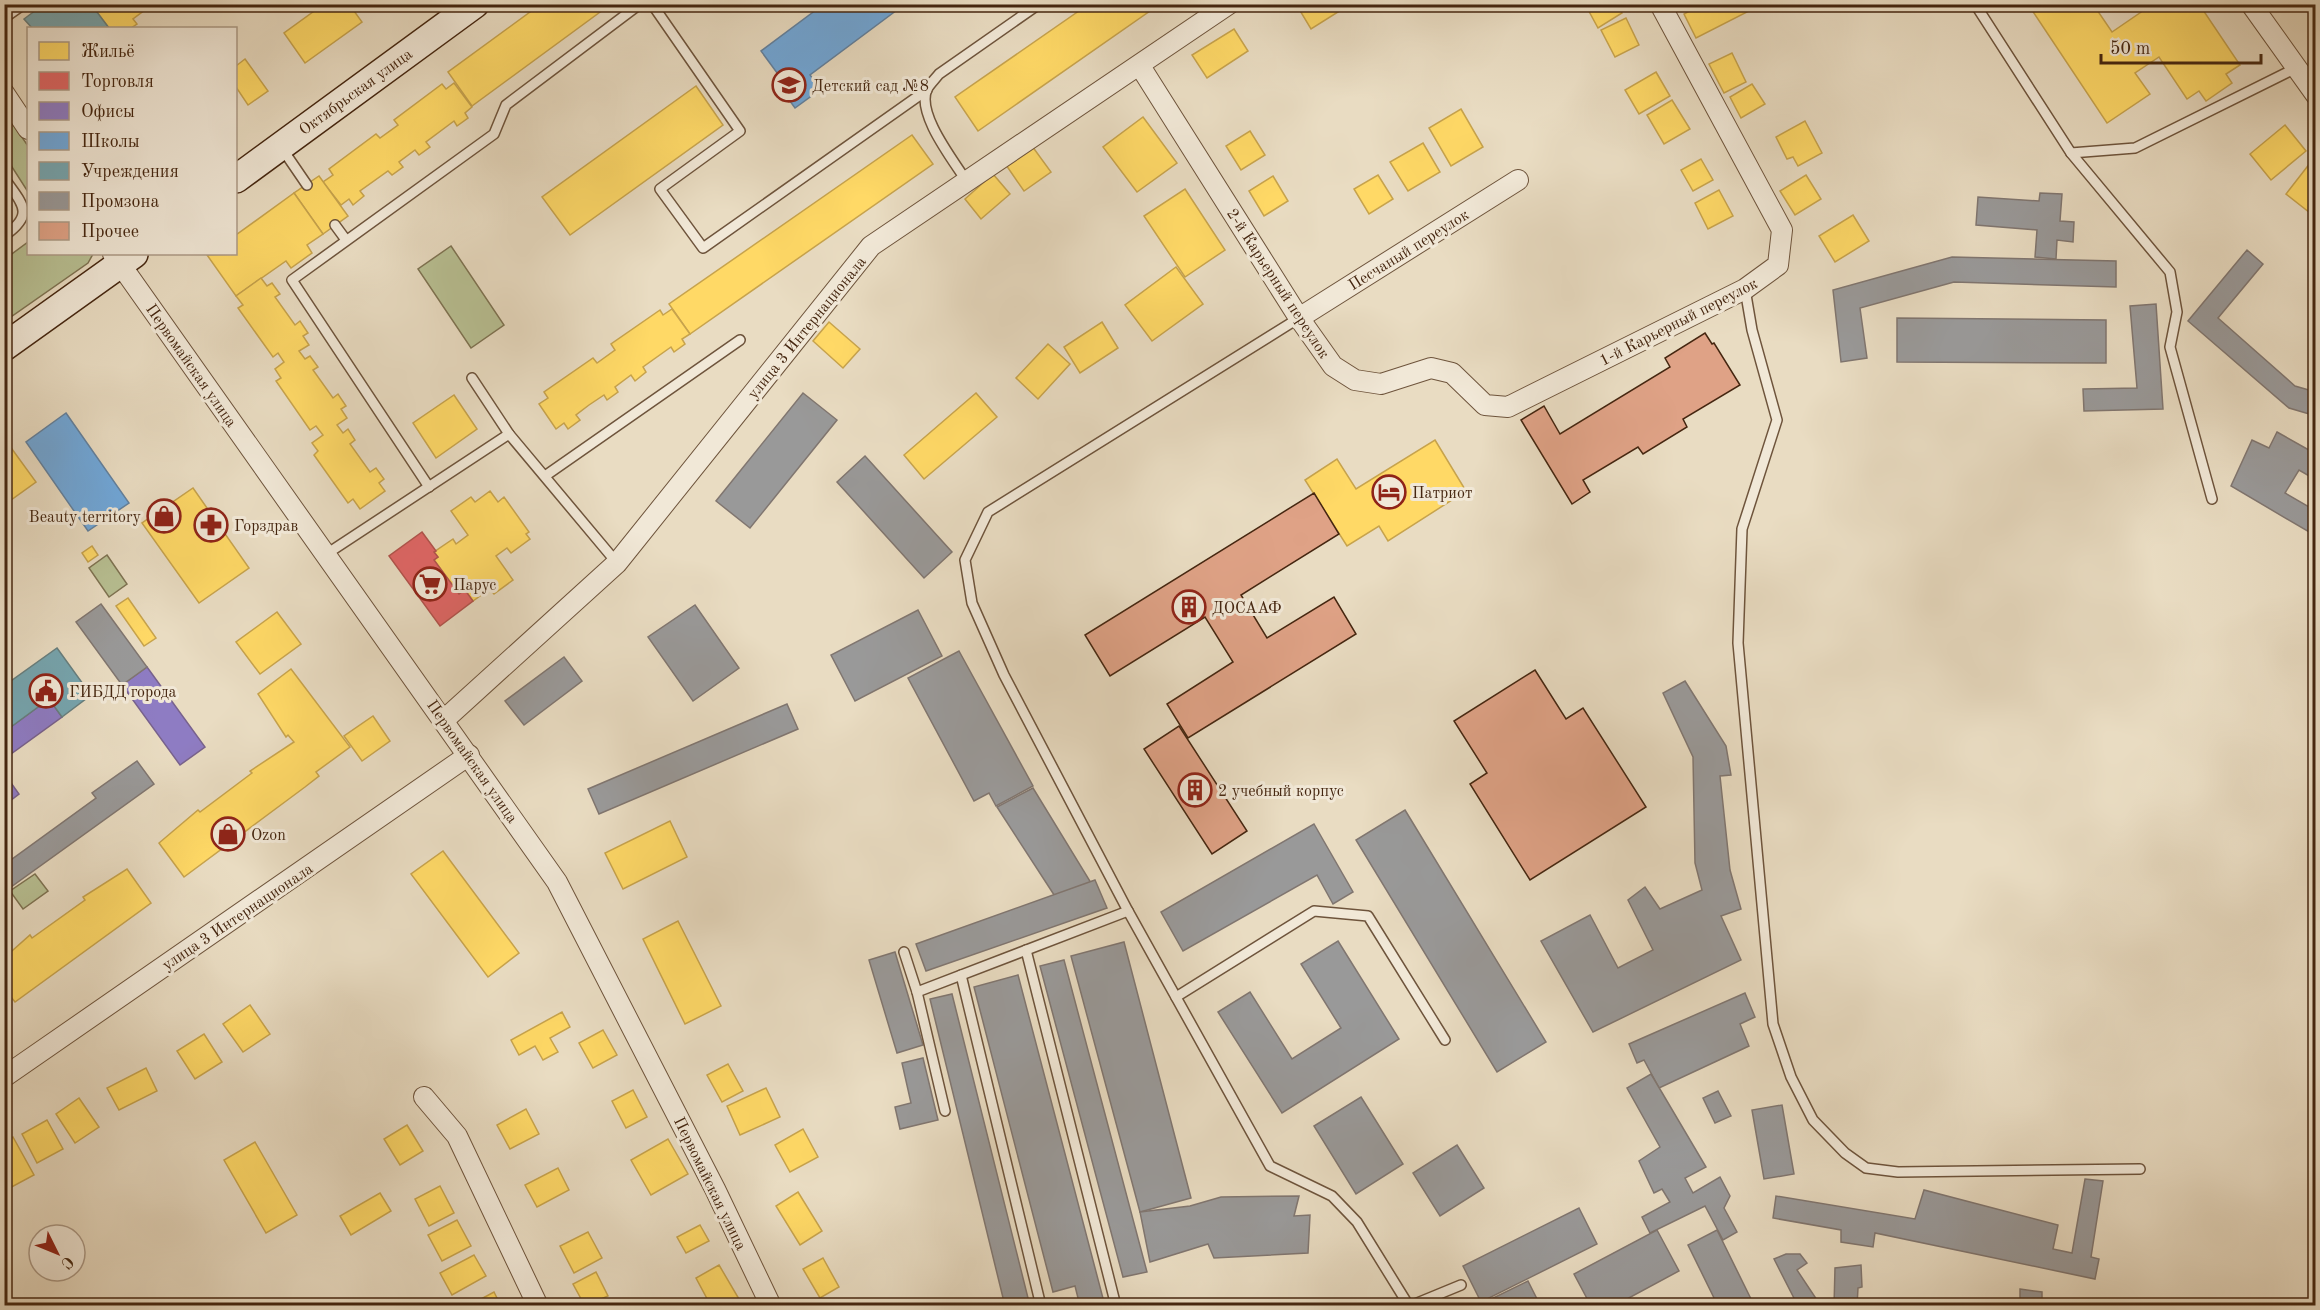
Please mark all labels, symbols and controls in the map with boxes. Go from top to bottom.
legend [27,27,237,255]
scale bar [2101,27,2262,65]
text: 50 m [2110,40,2150,58]
text: Жильё [81,43,135,61]
street label: Октябрьская улица [297,46,416,139]
school or university icon: Детский сад №8 [771,67,807,103]
text: Торговля [81,73,154,91]
place label: Детский сад №8 [812,79,929,95]
text: Офисы [81,103,135,122]
text: Школы [81,133,140,151]
text: Учреждения [81,163,179,181]
text: Промзона [81,193,159,211]
street label: 2-й Карьерный переулок [1223,206,1332,362]
street label: Песчаный переулок [1346,207,1472,294]
text: Прочее [81,223,139,241]
street label: улица 3 Интернационала [745,254,870,402]
street label: 1-й Карьерный переулок [1597,276,1761,370]
street label: Первомайская улица [142,302,239,431]
hotel icon: Патриот [1371,474,1407,510]
place label: Патриот [1412,486,1472,502]
shop icon: Beauty territory [146,498,182,534]
pharmacy icon: Горздрав [193,507,229,543]
place label: Beauty territory [29,510,142,526]
place label: Горздрав [234,519,298,535]
supermarket icon: Парус [412,566,448,602]
place label: Парус [453,578,496,594]
building icon: ДОСААФ [1171,589,1207,625]
place label: ДОСААФ [1212,601,1282,617]
public building icon: ГИБДД города [28,673,64,709]
place label: ГИБДД города [69,685,177,701]
street label: Первомайская улица [423,698,520,827]
building icon: 2 учебный корпус [1177,772,1213,808]
place label: 2 учебный корпус [1218,784,1344,800]
shop icon: Ozon [210,816,246,852]
place label: Ozon [251,828,286,844]
street label: улица 3 Интернационала [160,861,316,974]
street label: Первомайская улица [670,1115,748,1253]
north arrow [27,1223,87,1283]
text: С [57,1253,76,1271]

